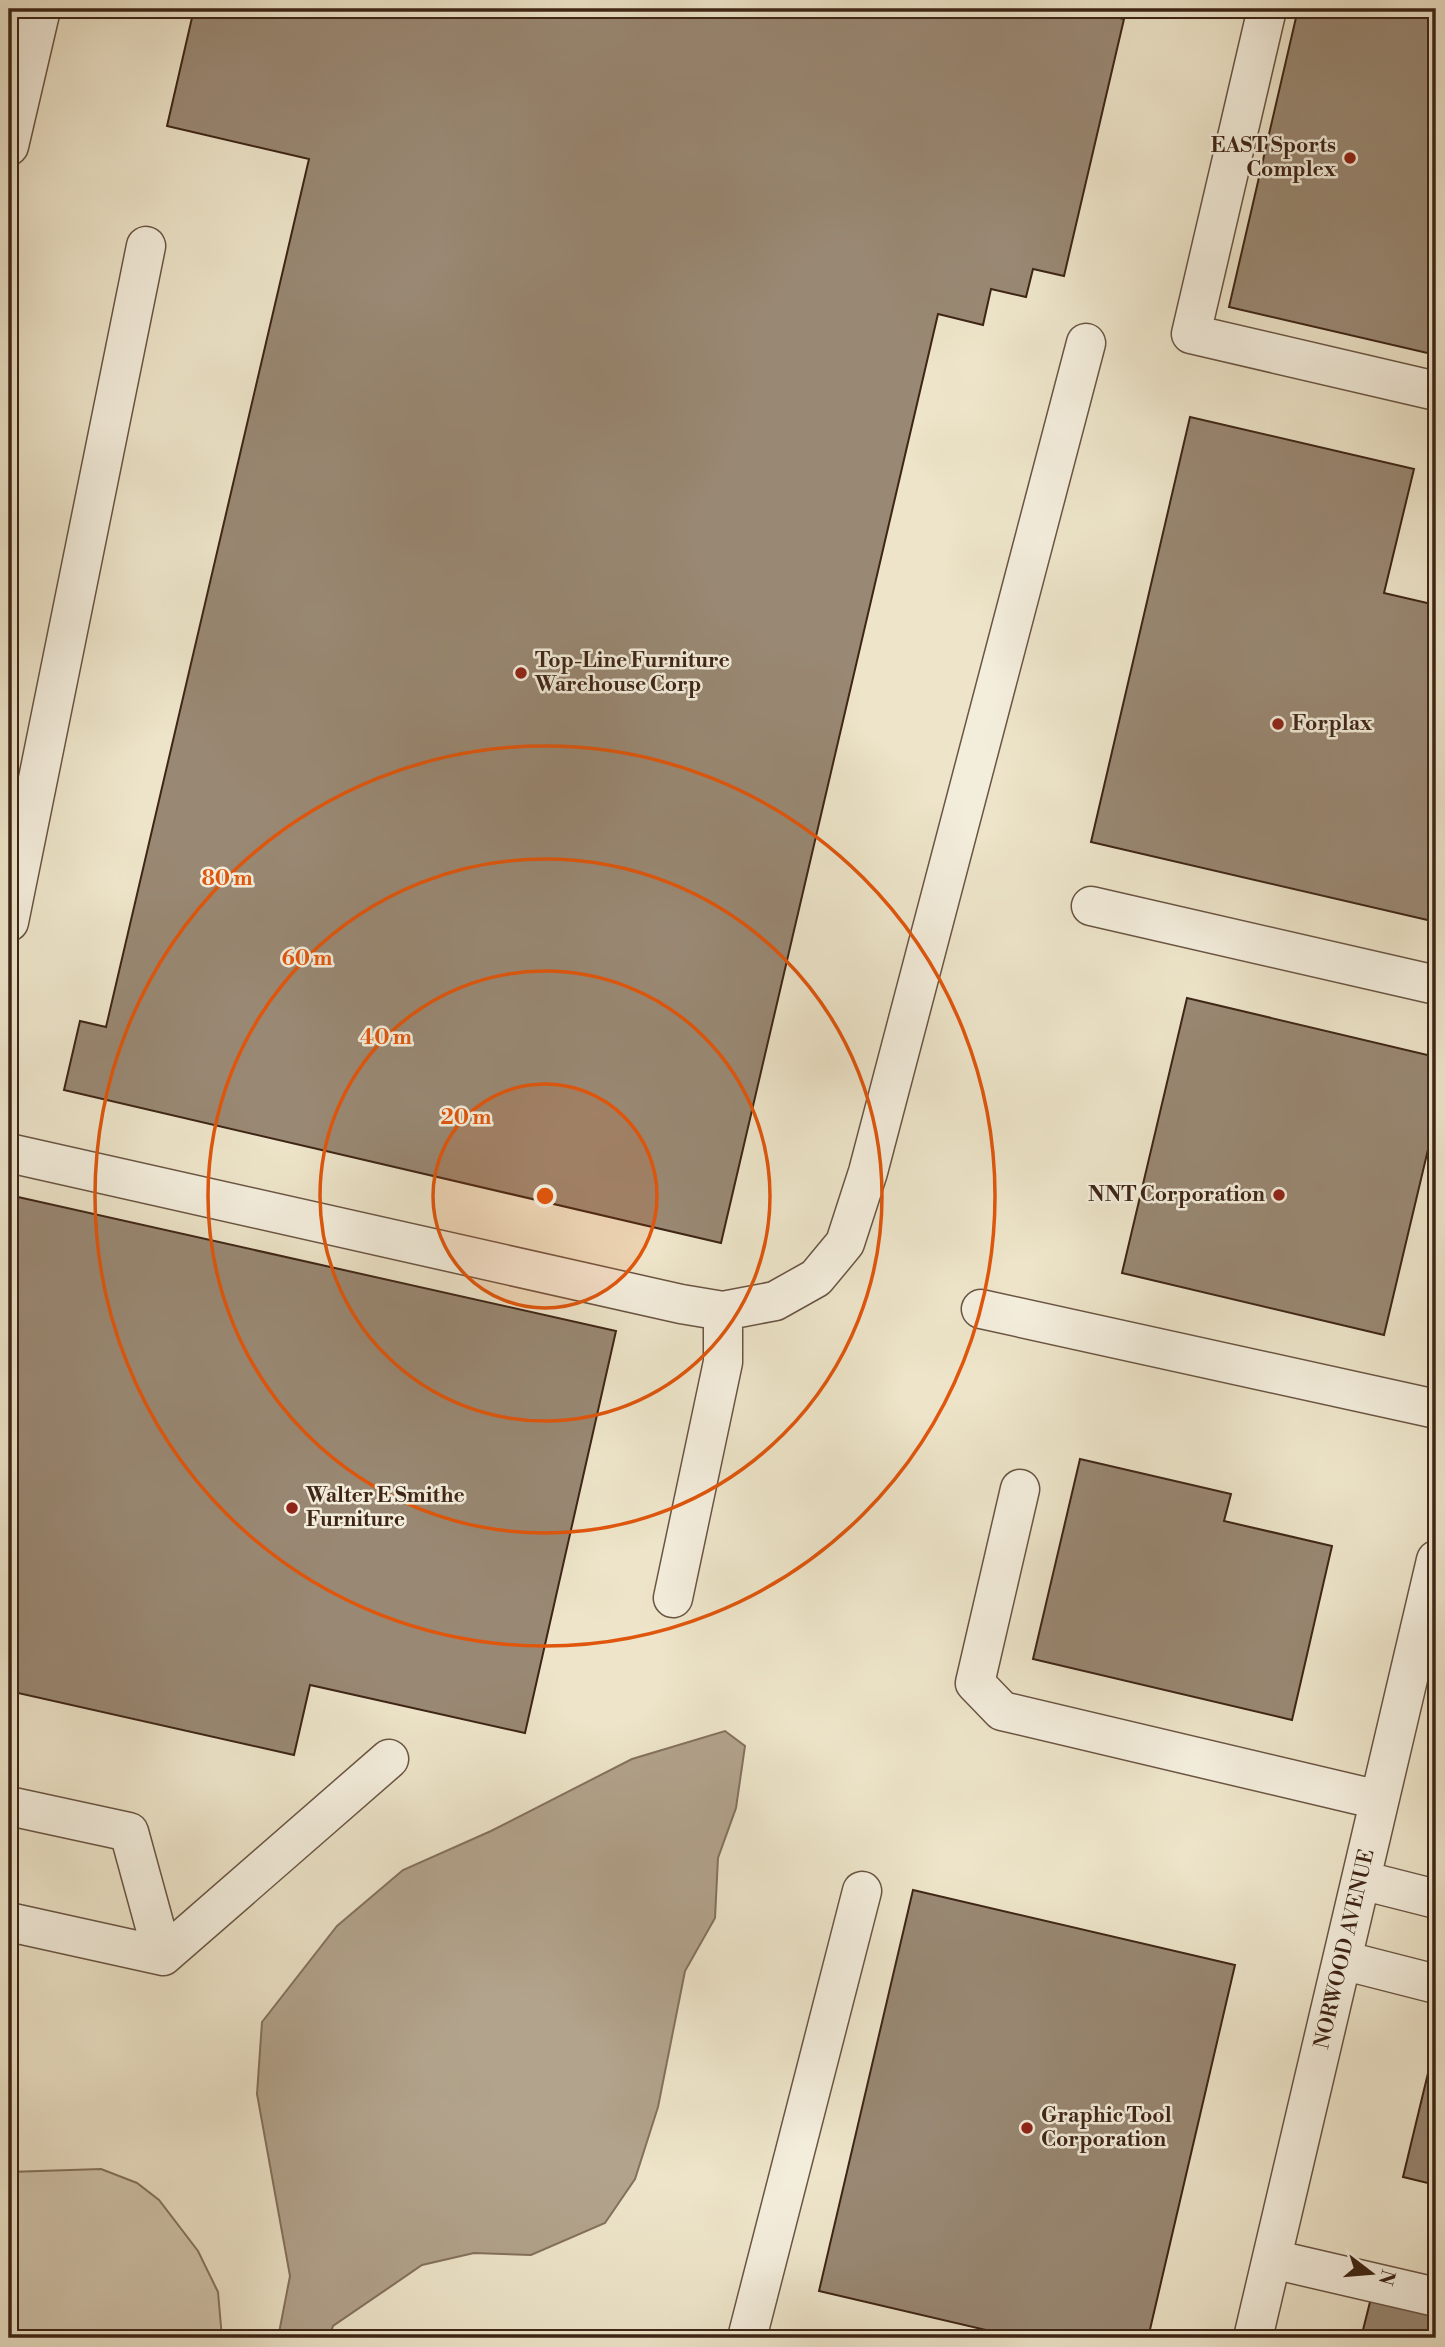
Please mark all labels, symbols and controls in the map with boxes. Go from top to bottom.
place label: EAST Sports Complex [1211,133,1337,183]
marker: EAST Sports Complex [1342,150,1358,166]
place label: Top-Line Furniture Warehouse Corp [534,648,730,698]
marker: Top-Line Furniture Warehouse Corp [513,665,529,681]
place label: Forplax [1292,711,1373,737]
marker: Forplax [1270,716,1286,732]
text: 80 m [201,866,253,892]
text: 60 m [282,946,332,972]
text: 40 m [360,1025,412,1051]
text: 20 m [441,1105,491,1131]
place label: NNT Corporation [1088,1182,1265,1208]
centre of rings [533,1184,557,1208]
marker: NNT Corporation [1271,1187,1287,1203]
place label: Walter E Smithe Furniture [305,1483,465,1533]
marker: Walter E Smithe Furniture [284,1500,300,1516]
street label: NORWOOD AVENUE [1309,1847,1381,2051]
place label: Graphic Tool Corporation [1041,2103,1172,2153]
marker: Graphic Tool Corporation [1019,2120,1035,2136]
north arrow [1336,2238,1406,2308]
text: N [1373,2267,1400,2288]

